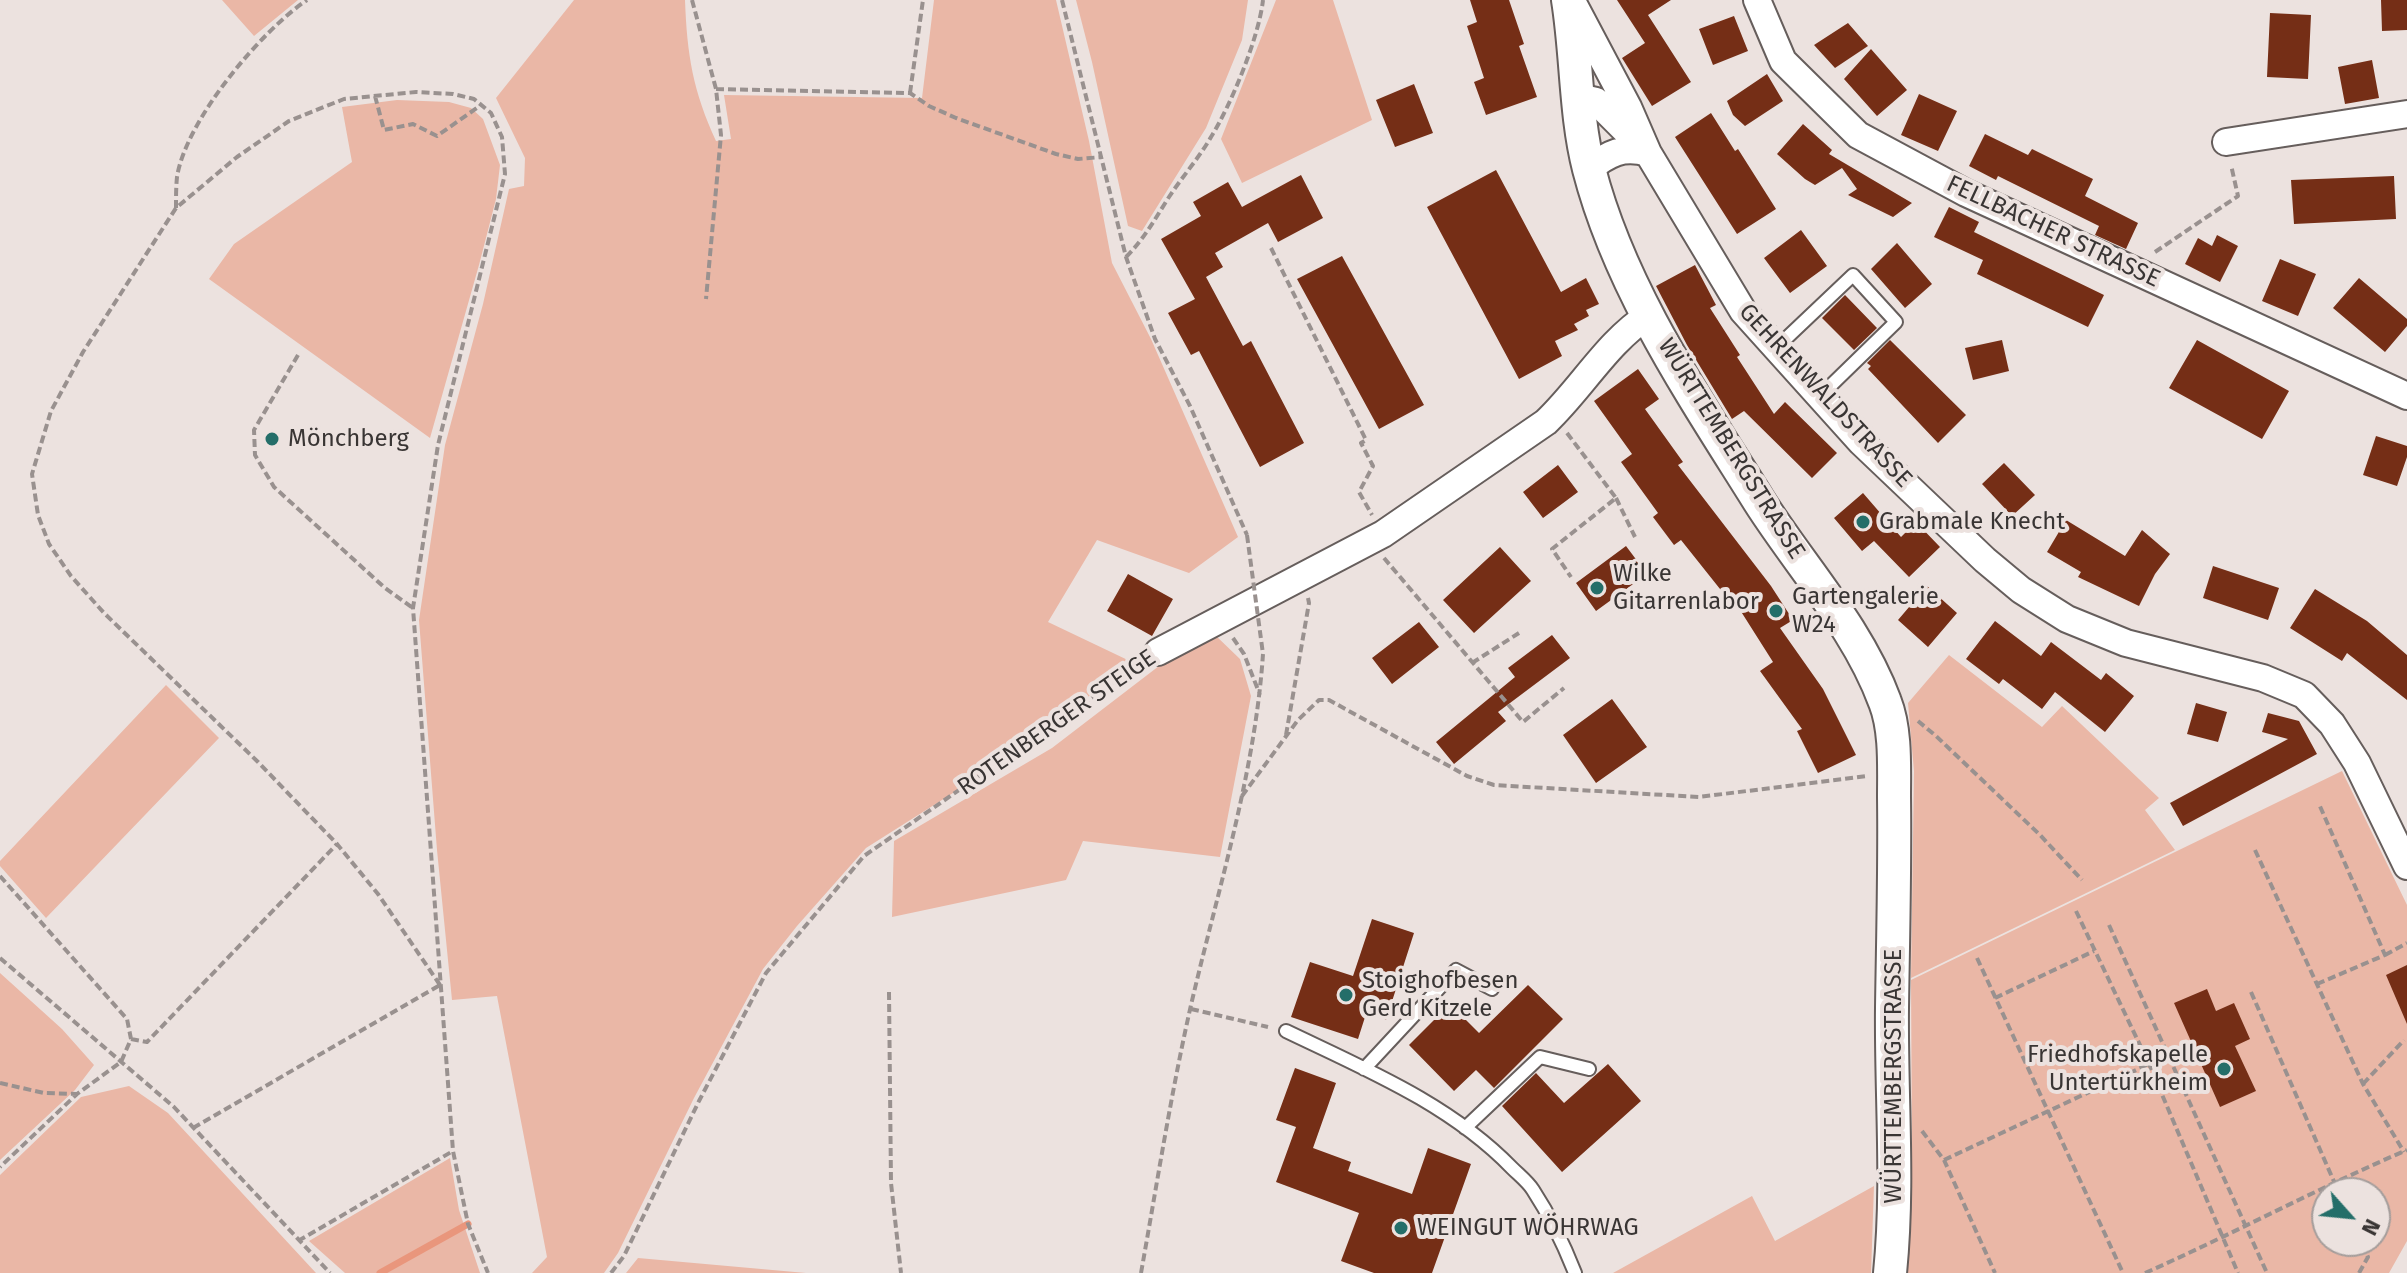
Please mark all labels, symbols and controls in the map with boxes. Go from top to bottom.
street label: FELLBACHER STRASSE [1942,170,2164,294]
street label: GEHRENWALDSTRASSE [1732,298,1918,494]
street label: WÜRTTEMBERGSTRASSE [1651,333,1811,565]
place label: Mönchberg [288,425,409,453]
marker: Mönchberg [263,430,281,448]
place label: Grabmale Knecht [1879,508,2065,536]
marker: Grabmale Knecht [1854,513,1872,531]
place label: Wilke Gitarrenlabor [1613,560,1759,616]
marker: Wilke Gitarrenlabor [1588,579,1606,597]
place label: Gartengalerie W24 [1792,583,1939,639]
marker: Gartengalerie W24 [1767,602,1785,620]
street label: ROTENBERGER STEIGE [952,644,1162,802]
street label: WÜRTTEMBERGSTRASSE [1880,949,1908,1203]
place label: Stoighofbesen Gerd Kitzele [1362,967,1518,1023]
marker: Stoighofbesen Gerd Kitzele [1337,986,1355,1004]
place label: Friedhofskapelle Untertürkheim [2027,1041,2208,1097]
marker: Friedhofskapelle Untertürkheim [2215,1060,2233,1078]
north arrow [2311,1177,2391,1257]
place label: WEINGUT WÖHRWAG [1417,1214,1639,1242]
text: N [2356,1215,2386,1240]
marker: WEINGUT WÖHRWAG [1392,1219,1410,1237]

